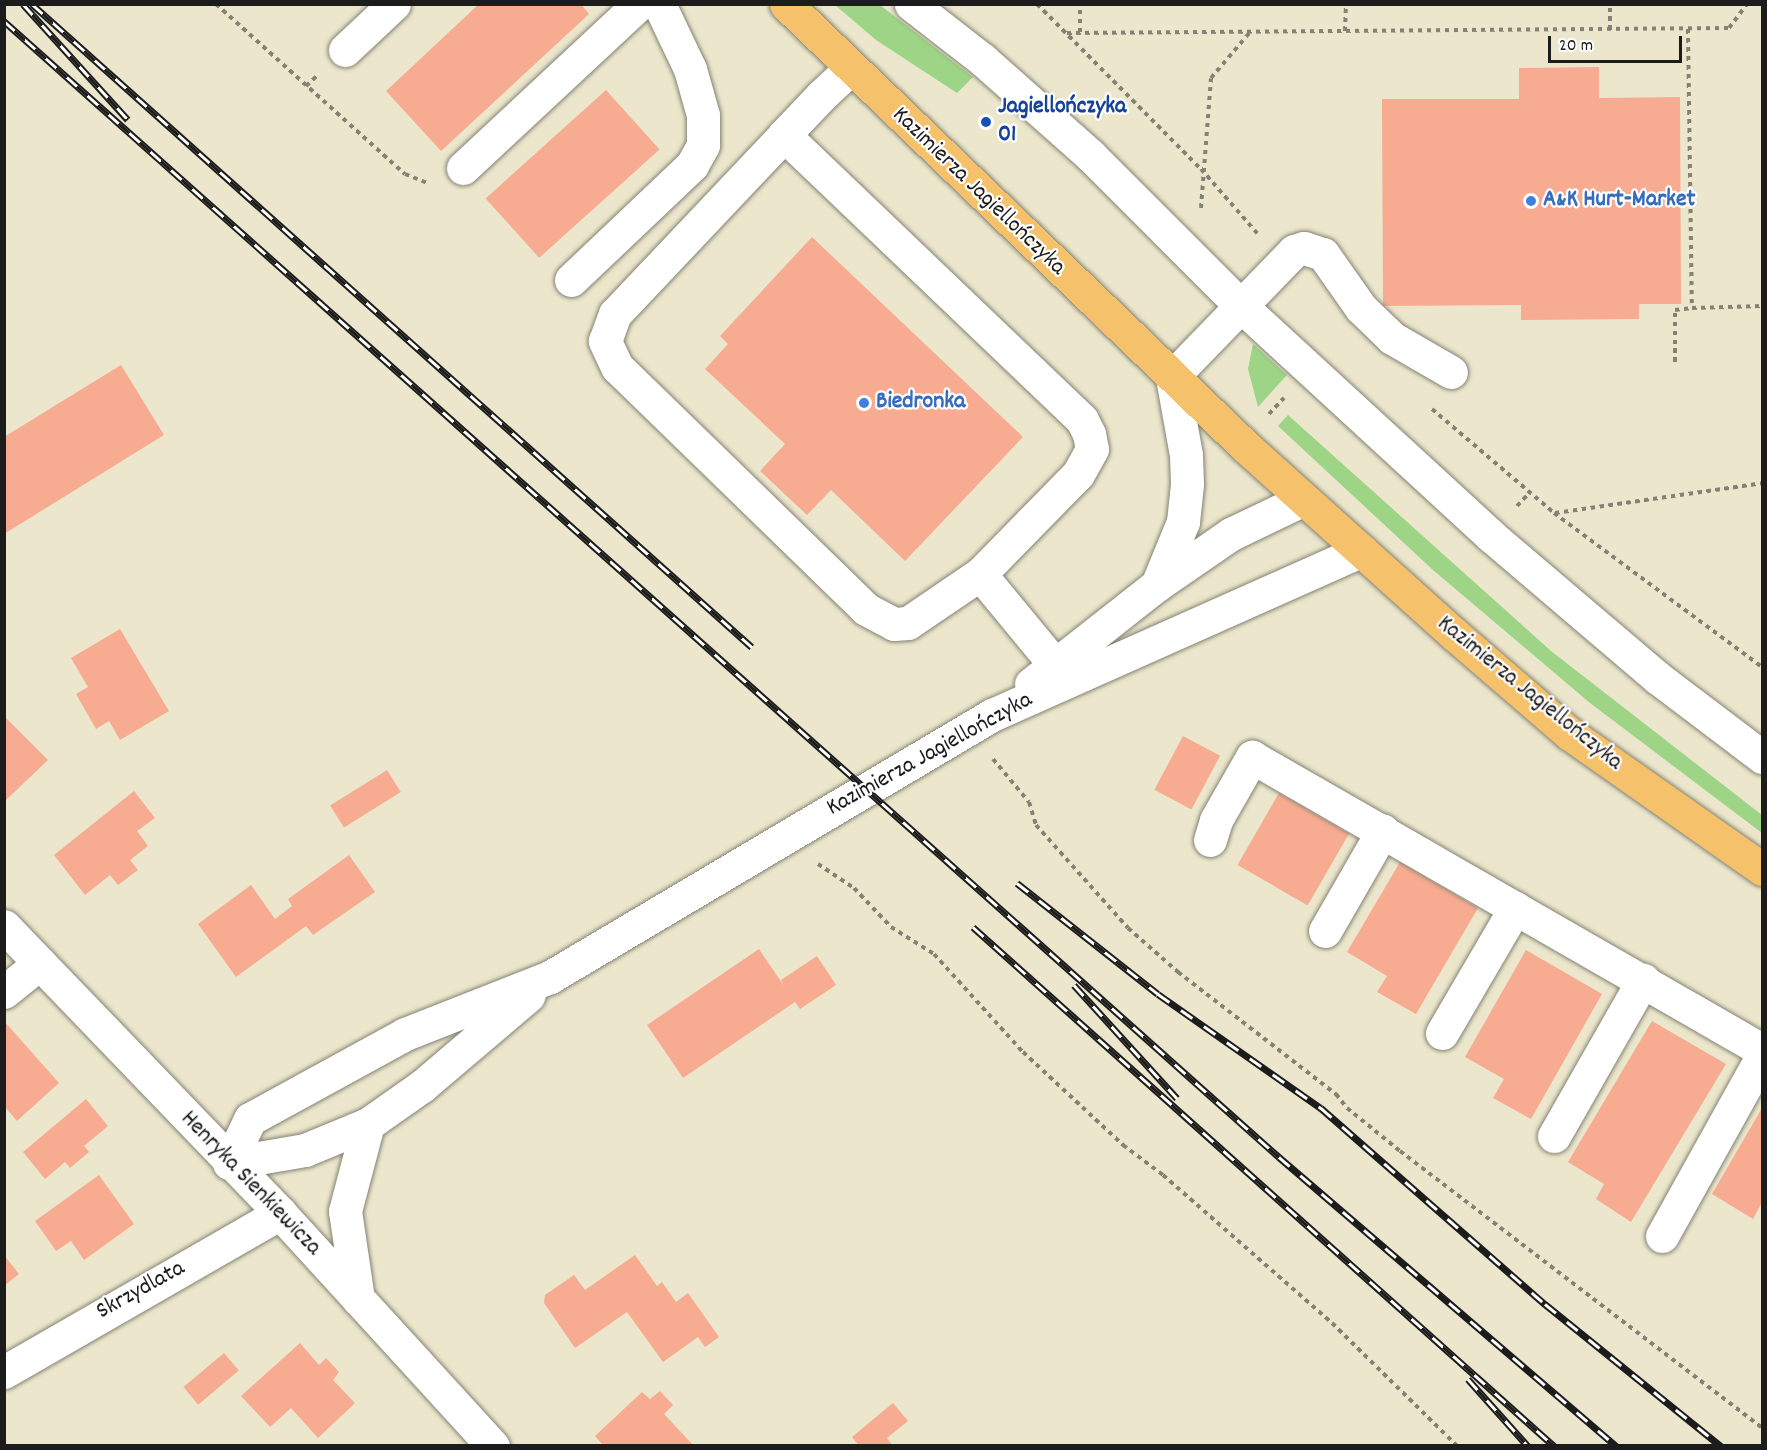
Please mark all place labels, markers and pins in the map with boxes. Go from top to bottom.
place label: Jagiellończyka 01 [998,94,1126,150]
marker: Jagiellończyka 01 [979,115,993,129]
place label: A&K Hurt-Market [1543,187,1695,215]
marker: A&K Hurt-Market [1524,194,1538,208]
place label: Biedronka [876,389,965,417]
marker: Biedronka [857,396,871,410]

